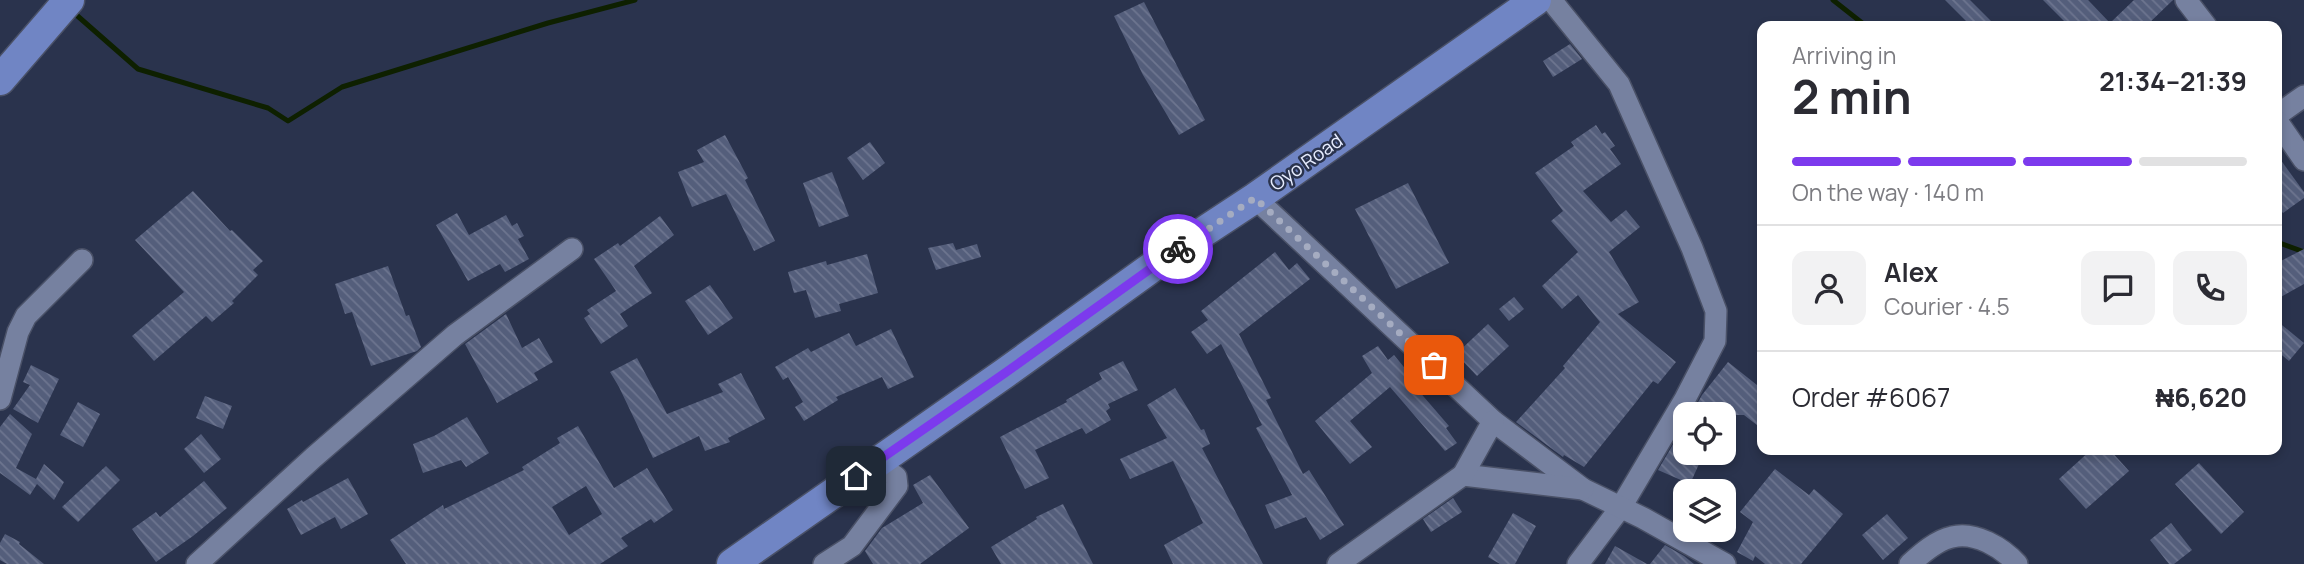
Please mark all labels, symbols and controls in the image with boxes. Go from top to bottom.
text: Arriving in [1792,39,1897,71]
text: 21:34–21:39 [2099,63,2247,99]
text: 2 min [1792,65,1912,128]
street label: Oyo Road [1264,127,1348,197]
text: On the way · 140 m [1792,176,1984,208]
courier [1143,214,1213,284]
icon: bike [1159,230,1197,268]
button: person [1792,251,1866,325]
button: chat [2081,251,2155,325]
button: phone [2173,251,2247,325]
text: Alex [1884,254,1938,290]
text: Courier · 4.5 [1884,290,2010,322]
pin [1404,335,1464,395]
icon: bag [1415,346,1453,384]
text: Order #6067 [1792,379,1950,415]
text: ₦6,620 [2155,379,2247,415]
map controls [1673,402,1736,542]
button: locate [1673,402,1736,465]
pin [826,446,886,506]
icon: home [837,457,875,495]
button: layers [1673,479,1736,542]

